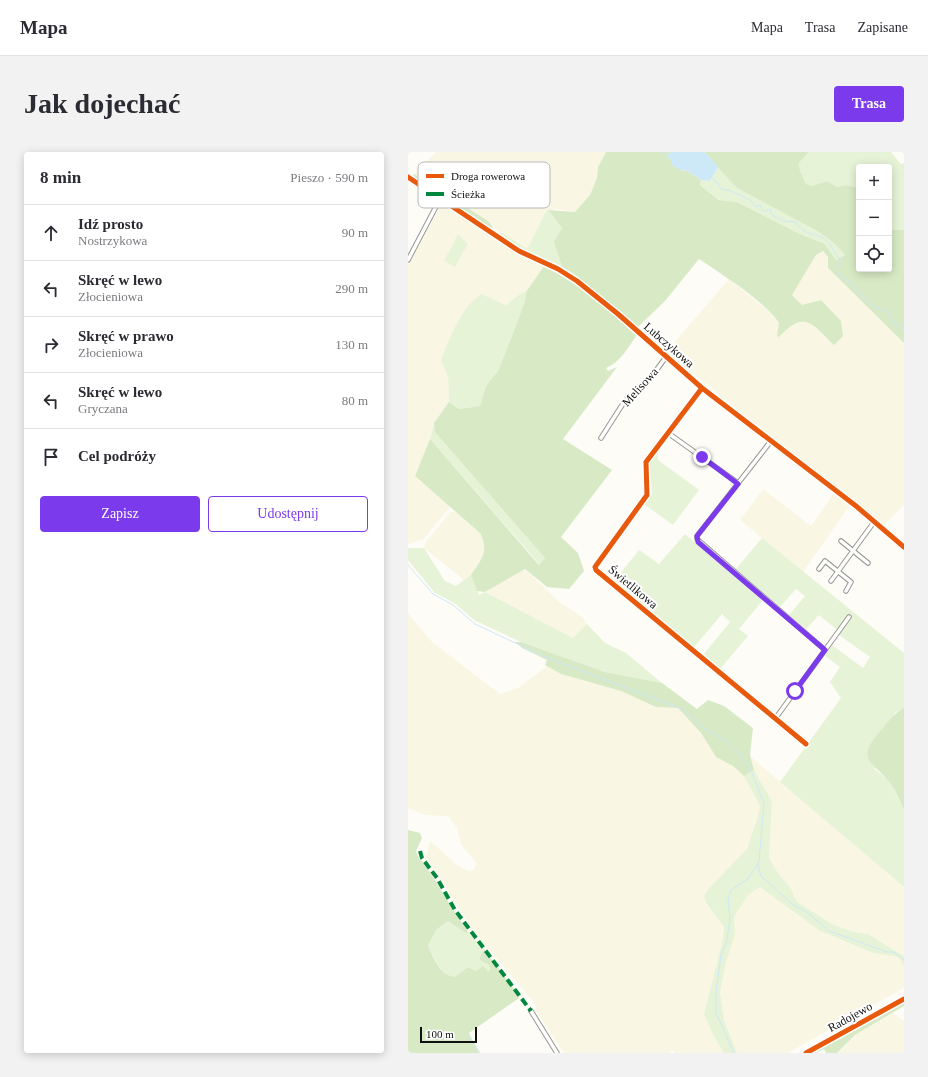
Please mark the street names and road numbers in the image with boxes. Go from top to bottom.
street label: Lubczykowa [641,319,697,371]
street label: Melisowa [619,364,661,409]
street label: Świetlikowa [606,562,661,612]
street label: Radojewo [825,999,875,1035]

